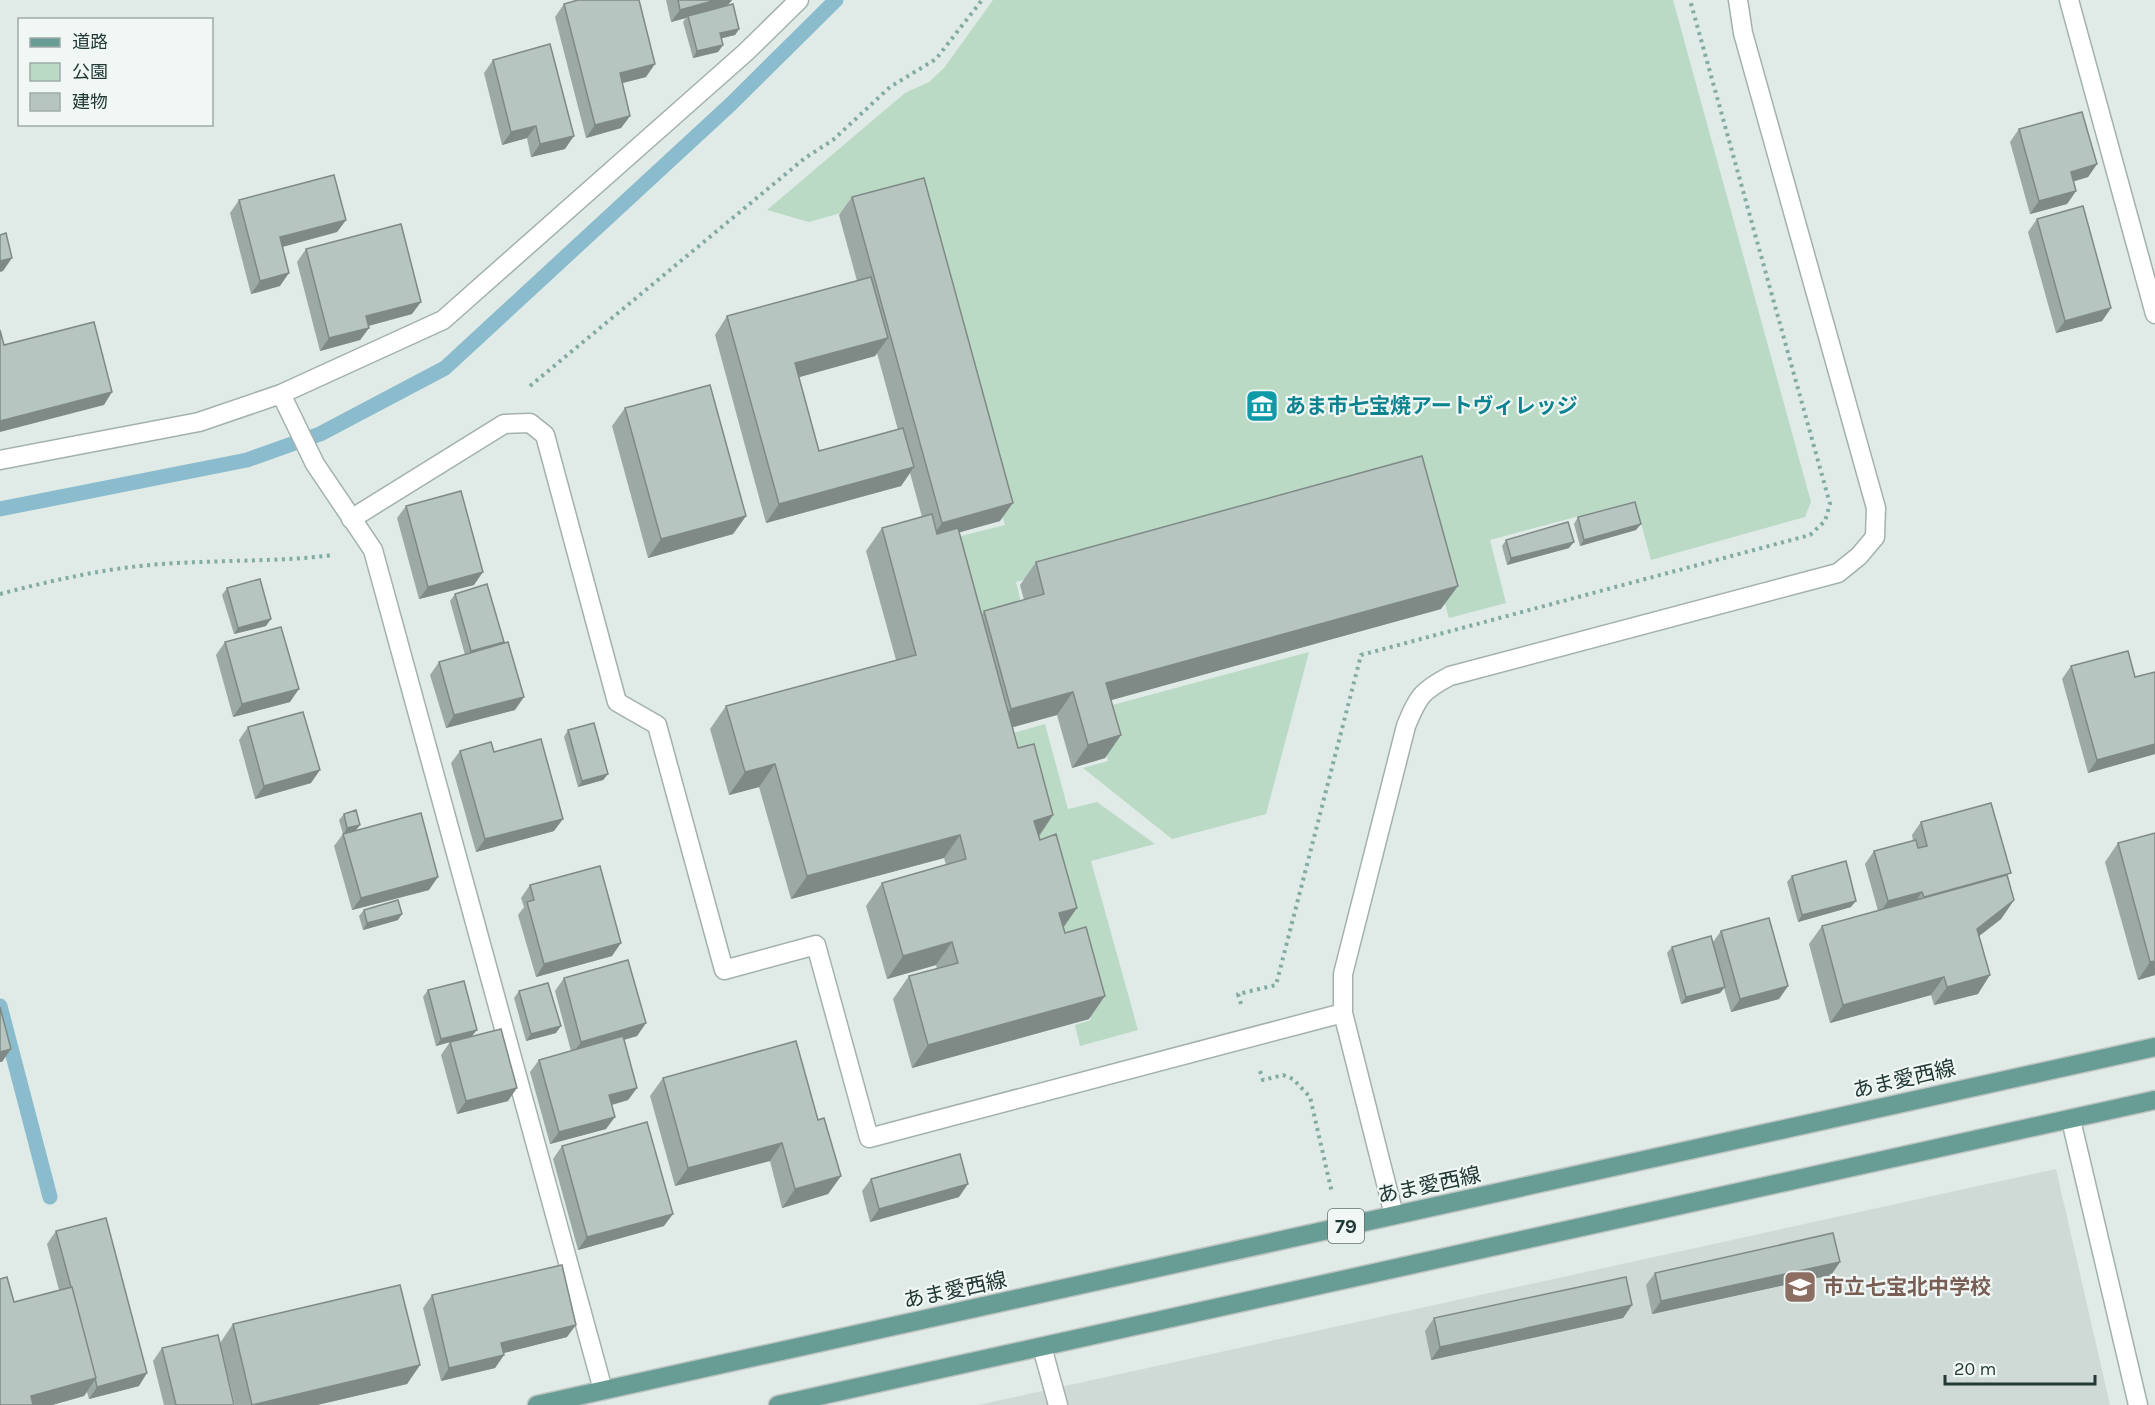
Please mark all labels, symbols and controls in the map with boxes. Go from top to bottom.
legend [18,18,213,126]
text: 道路 [72,31,108,53]
text: 公園 [72,61,108,83]
text: 建物 [72,91,108,113]
museum icon: あま市七宝焼アートヴィレッジ [1244,388,1280,424]
place label: あま市七宝焼アートヴィレッジ [1285,394,1578,418]
street label: あま愛西線 [1850,1055,1958,1103]
street label: あま愛西線 [1375,1162,1483,1208]
road number: 79 [1328,1209,1364,1243]
street label: あま愛西線 [901,1267,1009,1313]
school or university icon: 市立七宝北中学校 [1782,1269,1818,1305]
place label: 市立七宝北中学校 [1823,1275,1991,1299]
scale bar [1945,1348,2095,1386]
text: 20 m [1954,1358,1996,1380]

